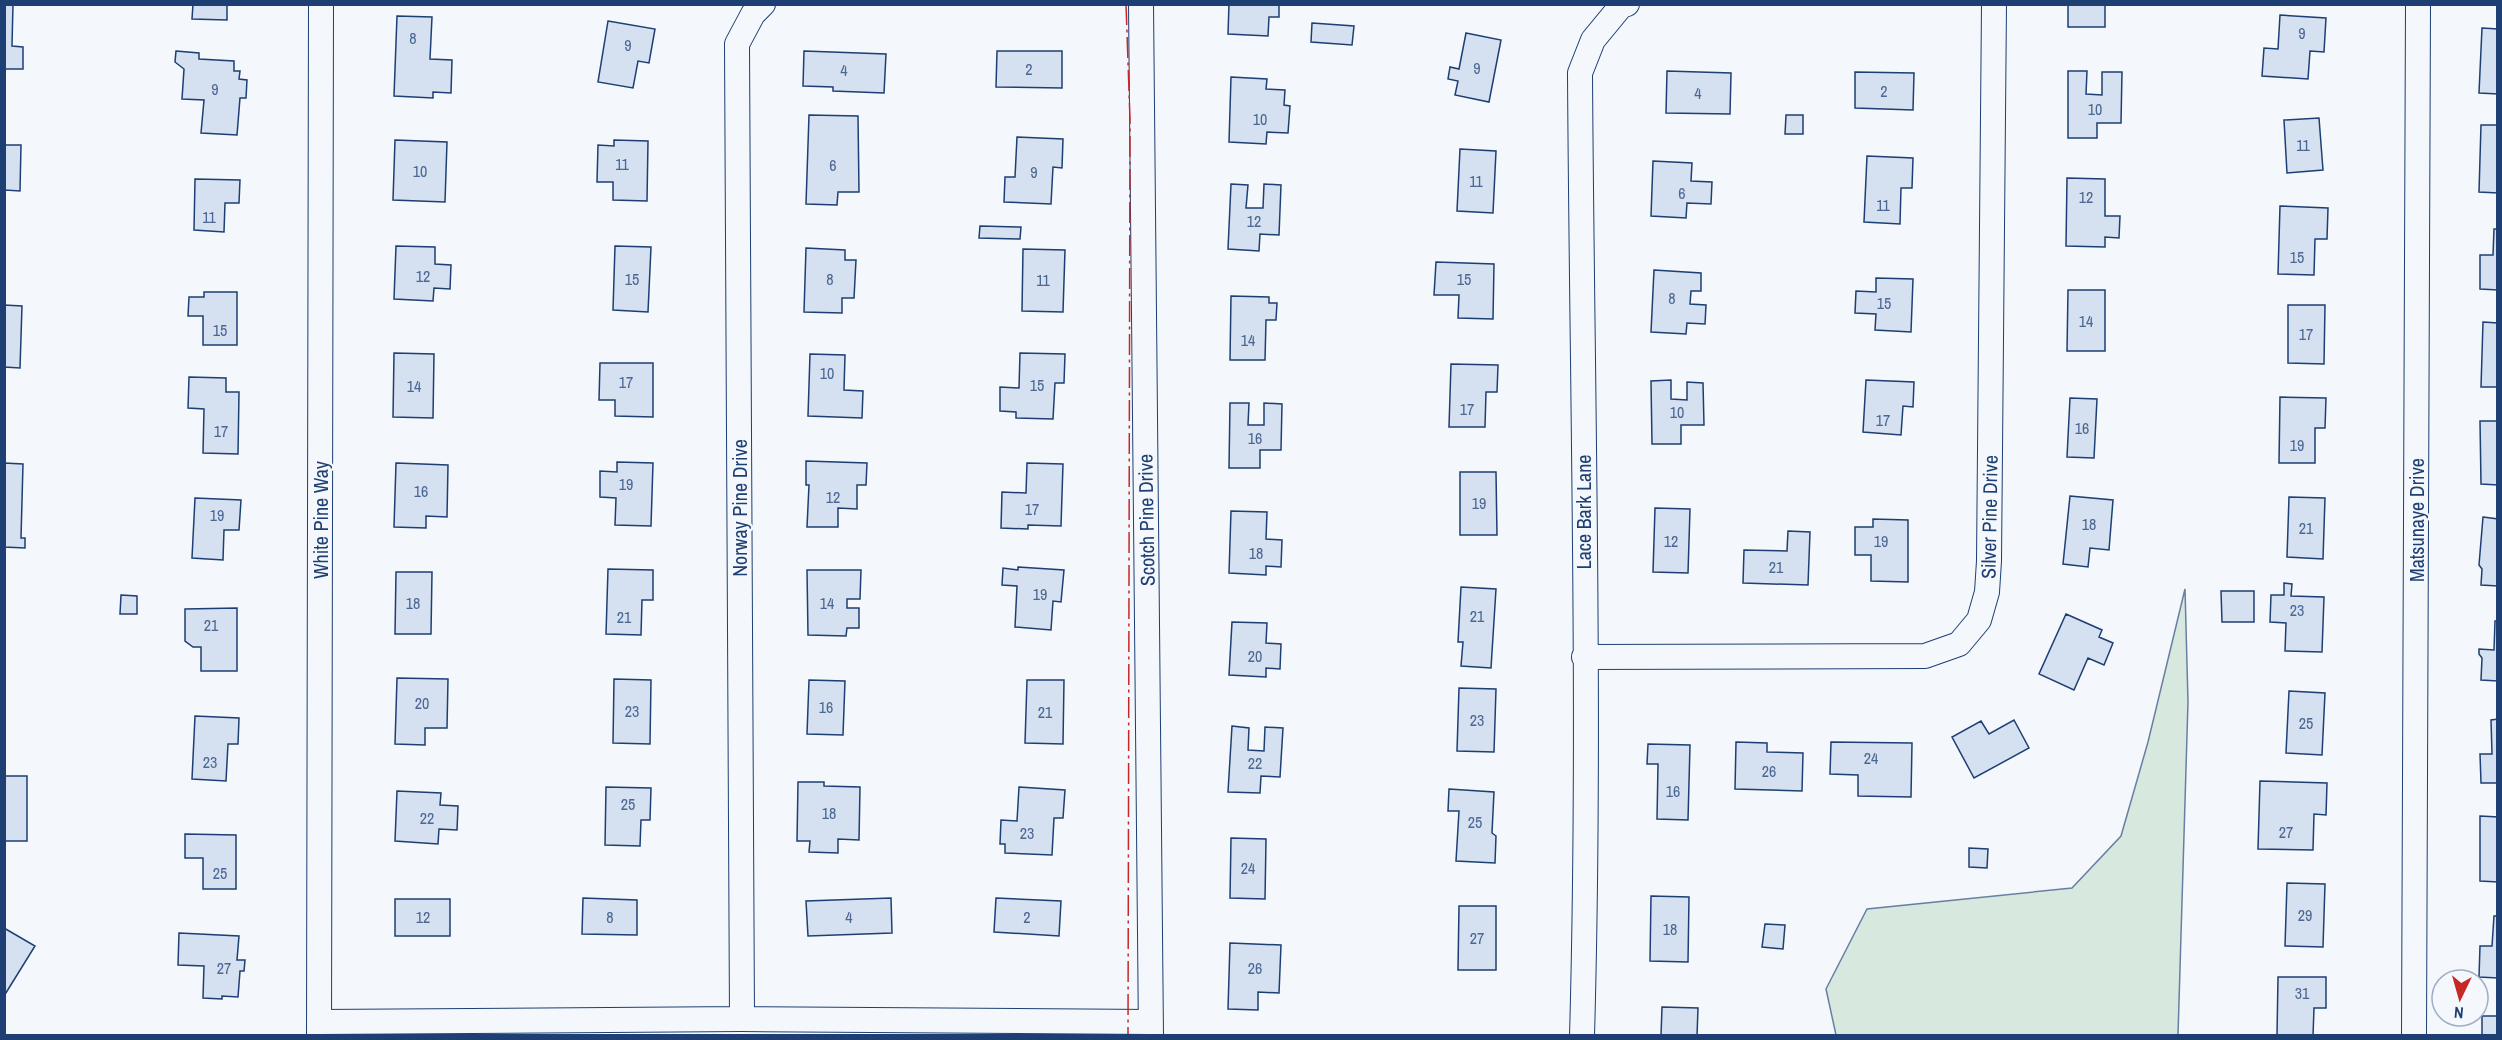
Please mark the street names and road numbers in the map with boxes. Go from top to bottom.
street label: Norway Pine Drive [726,439,753,577]
street label: Scotch Pine Drive [1131,454,1161,586]
street label: Lace Bark Lane [1570,455,1597,569]
street label: Silver Pine Drive [1974,455,2004,579]
street label: Matsunaye Drive [2403,458,2430,582]
street label: White Pine Way [307,460,334,579]

